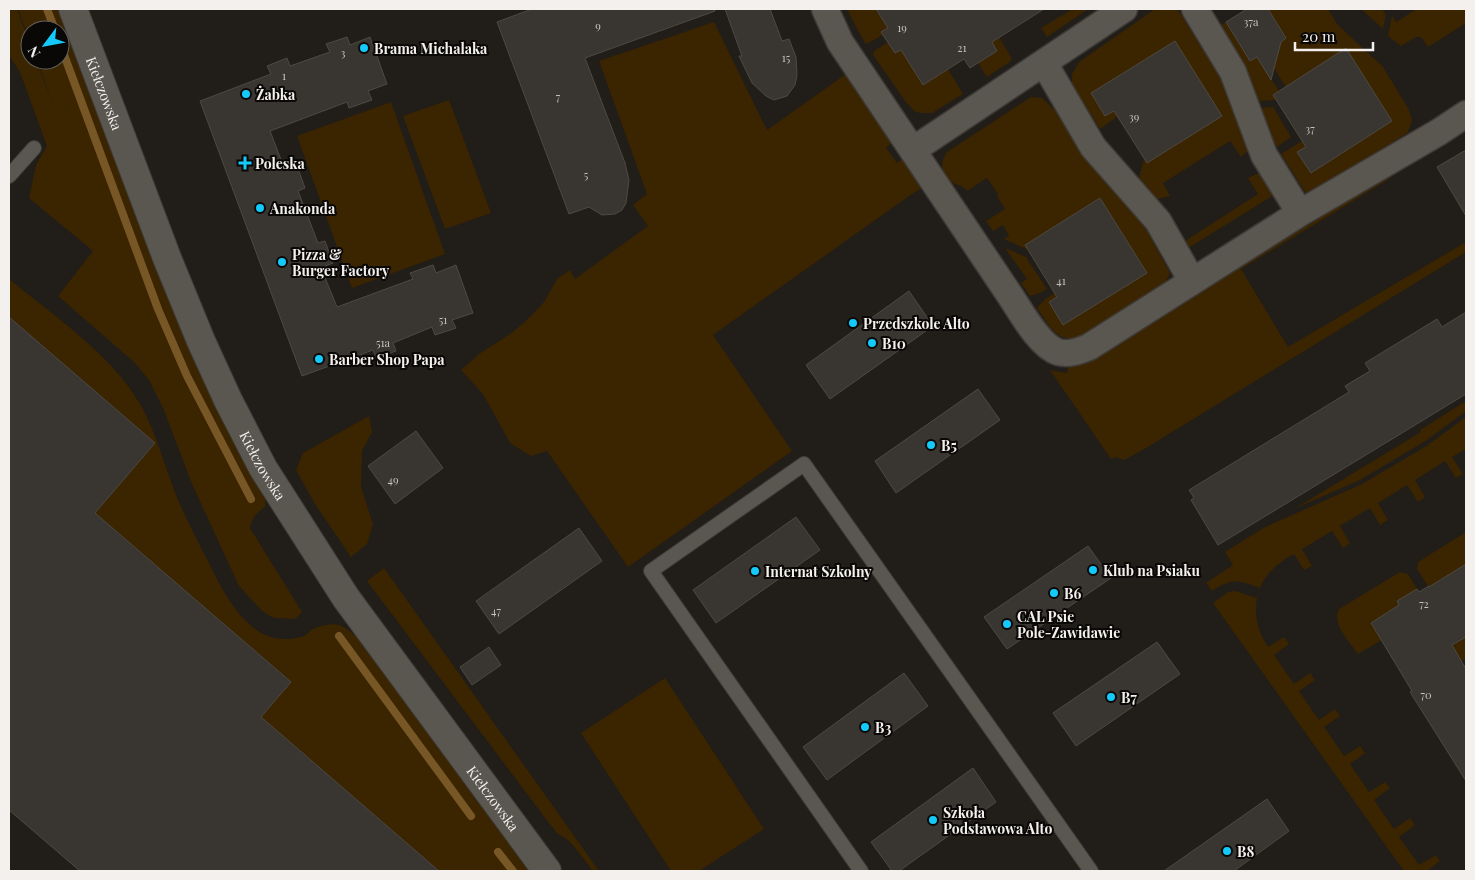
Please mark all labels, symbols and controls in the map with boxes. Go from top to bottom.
house number: 37a [1244,14,1259,29]
house number: 9 [595,18,601,33]
north arrow [20,20,70,70]
house number: 19 [897,20,907,35]
scale bar [1295,20,1372,52]
text: 20 m [1302,26,1336,46]
place label: Brama Michalaka [374,39,488,58]
house number: 21 [957,40,967,55]
marker: Brama Michalaka [358,42,370,54]
text: N [23,43,44,61]
house number: 3 [341,45,346,60]
house number: 15 [782,50,791,65]
street label: Kiełczowska [82,54,127,133]
house number: 1 [282,68,286,83]
place label: Żabka [256,85,296,104]
marker: Żabka [240,88,252,100]
house number: 7 [556,89,561,104]
house number: 39 [1129,109,1140,124]
house number: 37 [1305,121,1315,136]
place label: Poleska [255,154,305,173]
marker: Poleska [239,157,251,169]
house number: 5 [584,167,589,182]
place label: Anakonda [269,199,336,218]
marker: Anakonda [254,202,266,214]
place label: Pizza & Burger Factory [292,245,390,280]
marker: Pizza & Burger Factory [276,256,288,268]
house number: 41 [1056,273,1066,288]
house number: 51 [439,312,447,327]
place label: Przedszkole Alto [863,314,970,333]
marker: Przedszkole Alto [847,317,859,329]
place label: B10 [882,334,906,353]
house number: 51a [376,335,391,350]
marker: B10 [866,337,878,349]
place label: Barber Shop Papa [329,350,445,369]
marker: Barber Shop Papa [313,353,325,365]
street label: Kiełczowska [236,428,290,504]
place label: B5 [941,436,957,455]
marker: B5 [925,439,937,451]
house number: 49 [387,472,399,487]
place label: Klub na Psiaku [1103,561,1201,580]
place label: Internat Szkolny [765,562,872,581]
marker: Klub na Psiaku [1087,564,1099,576]
marker: Internat Szkolny [749,565,761,577]
place label: B6 [1064,584,1081,603]
marker: B6 [1048,587,1060,599]
house number: 72 [1419,596,1429,611]
house number: 47 [491,603,501,618]
place label: CAL Psie Pole-Zawidawie [1017,607,1120,642]
marker: CAL Psie Pole-Zawidawie [1001,618,1013,630]
house number: 70 [1420,687,1432,702]
place label: B7 [1121,688,1137,707]
marker: B7 [1105,691,1117,703]
place label: B3 [875,718,891,737]
marker: B3 [859,721,871,733]
street label: Kiełczowska [463,762,524,835]
place label: Szkoła Podstawowa Alto [943,803,1052,838]
marker: Szkoła Podstawowa Alto [927,814,939,826]
place label: B8 [1237,842,1254,861]
marker: B8 [1221,845,1233,857]

